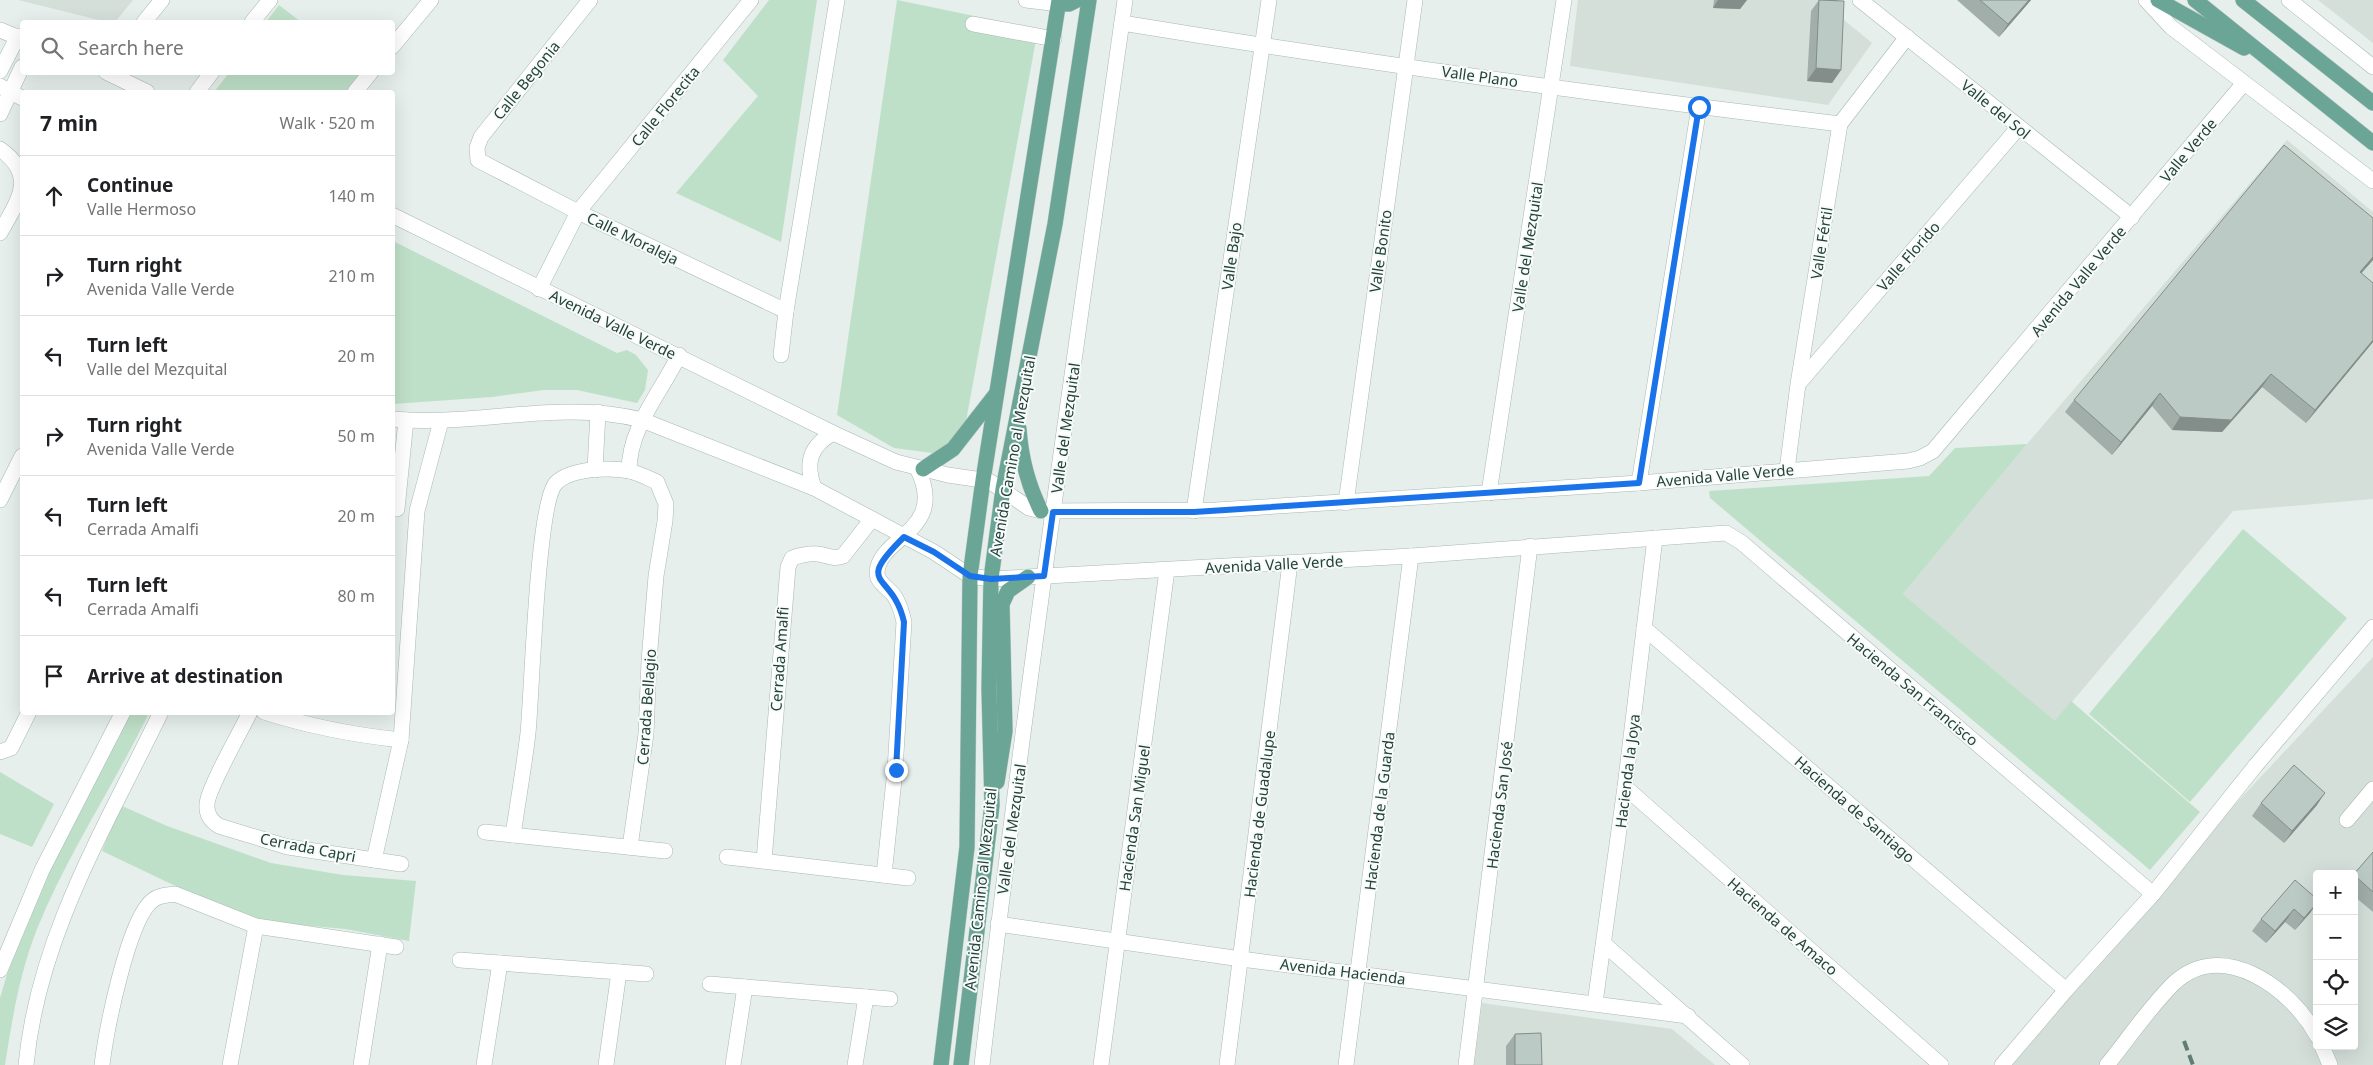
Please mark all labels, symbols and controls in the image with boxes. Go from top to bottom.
search box [20,20,395,75]
icon: search [38,34,66,62]
text: Search here [78,35,184,61]
street label: Calle Begonia [488,36,564,124]
street label: Valle Plano [1441,61,1519,91]
street label: Calle Florecita [626,62,704,150]
street label: Valle del Sol [1957,75,2035,143]
route start [1688,96,1711,119]
text: 7 min [40,109,98,137]
text: Walk · 520 m [280,112,375,134]
street label: Valle Verde [2155,114,2221,186]
text: Continue [87,172,173,198]
street label: Valle del Mezquital [1507,180,1547,314]
icon: ahead [40,182,68,210]
text: 140 m [328,185,375,207]
text: Valle Hermoso [87,198,196,220]
street label: Valle Fértil [1805,205,1837,281]
street label: Calle Moraleja [584,207,682,269]
street label: Valle Bonito [1364,208,1396,294]
street label: Valle Florido [1872,217,1944,295]
street label: Valle Bajo [1216,221,1246,291]
street label: Avenida Valle Verde [2026,222,2130,340]
text: Turn right [87,252,182,278]
icon: right [40,262,68,290]
text: 210 m [328,265,375,287]
text: Avenida Valle Verde [87,278,235,300]
street label: Avenida Valle Verde [546,285,680,363]
text: Turn left [87,332,168,358]
icon: left [40,342,68,370]
text: 20 m [338,345,375,367]
street label: Avenida Camino al Mezquital [984,354,1040,558]
text: Valle del Mezquital [87,358,227,380]
street label: Valle del Mezquital [1046,361,1084,495]
text: Turn right [87,412,182,438]
icon: right [40,422,68,450]
text: 50 m [338,425,375,447]
text: Avenida Valle Verde [87,438,235,460]
street label: Avenida Valle Verde [1655,459,1795,491]
text: Turn left [87,492,168,518]
icon: left [40,502,68,530]
text: 20 m [338,505,375,527]
text: Cerrada Amalfi [87,518,199,540]
street label: Avenida Valle Verde [1204,550,1344,578]
text: Turn left [87,572,168,598]
icon: left [40,582,68,610]
text: 80 m [338,585,375,607]
text: Cerrada Amalfi [87,598,199,620]
street label: Cerrada Amalfi [765,606,793,712]
street label: Hacienda San Francisco [1843,628,1983,750]
street label: Cerrada Bellagio [632,648,660,766]
icon: arrive [40,662,68,690]
text: Arrive at destination [87,663,283,689]
street label: Hacienda la Joya [1610,713,1644,829]
street label: Hacienda de Guadalupe [1239,729,1279,899]
street label: Hacienda de la Guarda [1359,730,1399,892]
street label: Hacienda San José [1481,740,1517,870]
street label: Hacienda San Miguel [1114,743,1154,893]
street label: Hacienda de Santiago [1791,751,1919,867]
route end [885,759,908,782]
street label: Valle del Mezquital [992,762,1030,896]
street label: Avenida Camino al Mezquital [959,787,1001,991]
street label: Cerrada Capri [258,828,358,866]
map controls [2313,870,2358,1050]
button: + [2313,870,2358,915]
street label: Hacienda de Amaco [1724,873,1842,979]
button: − [2313,915,2358,960]
street label: Avenida Hacienda [1279,953,1407,989]
button: locate [2313,960,2358,1005]
button: layers [2313,1005,2358,1050]

